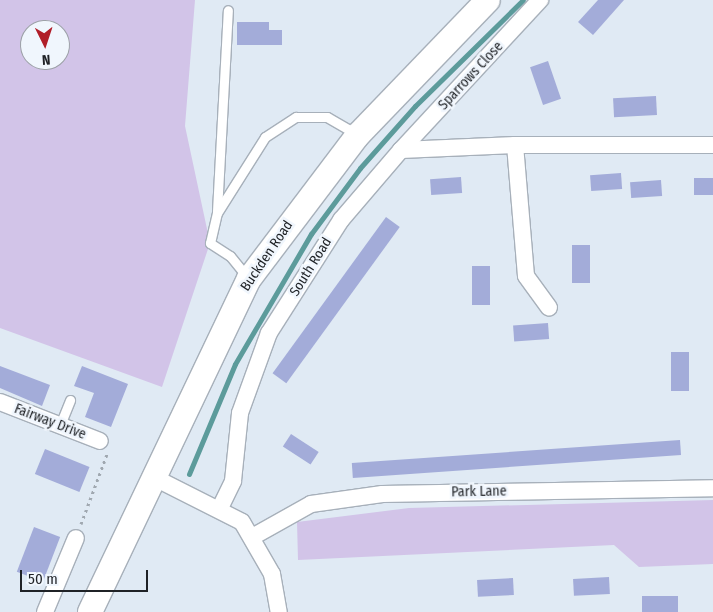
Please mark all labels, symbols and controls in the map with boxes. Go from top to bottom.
north arrow [20,20,70,70]
street label: Sparrows Close [435,38,507,114]
text: N [41,51,51,68]
street label: Buckden Road [237,218,297,294]
street label: South Road [286,235,336,299]
street label: Fairway Drive [12,401,88,443]
street label: Park Lane [451,483,507,501]
scale bar [22,560,150,592]
text: 50 m [28,570,58,588]

